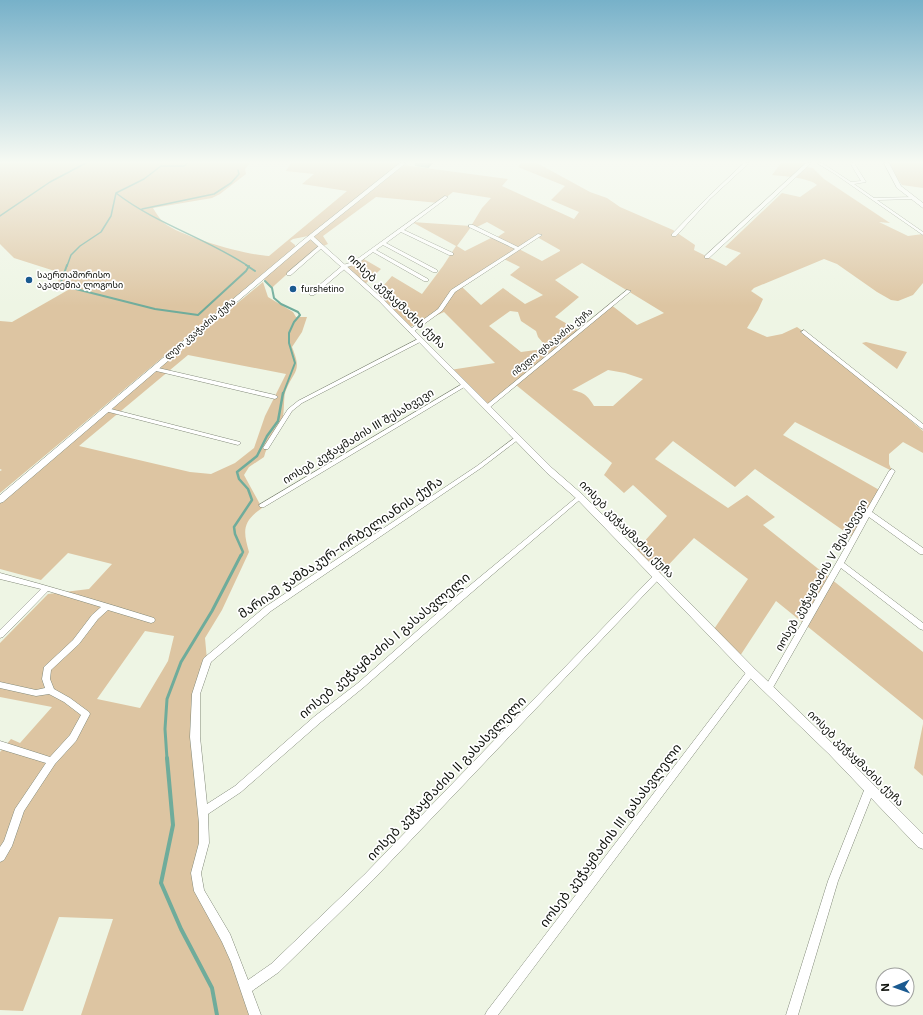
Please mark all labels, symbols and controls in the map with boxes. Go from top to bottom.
street label: იოსებ კეჭაყმაძის ქუჩა [345,251,449,351]
place label: საერთაშორისო აკადემია ლოგოსი [37,269,123,291]
marker: საერთაშორისო აკადემია ლოგოსი [24,275,34,285]
place label: furshetino [301,283,344,294]
marker: furshetino [288,284,298,294]
street label: ლეო კვაჭაძის ქუჩა [162,296,238,362]
street label: იმედო ფხაკაძის ქუჩა [509,305,595,379]
street label: იოსებ კეჭაყმაძის III შესახვევი [280,385,436,487]
street label: მარიამ ჯამბაკურ-ორბელიანის ქუჩა [235,472,446,622]
street label: იოსებ კეჭაყმაძის ქუჩა [577,477,677,581]
street label: იოსებ კეჭაყმაძის V შესახვევი [772,497,870,653]
street label: იოსებ კეჭაყმაძის I გასასვლელი [295,569,474,722]
street label: იოსებ კეჭაყმაძის II გასასვლელი [363,692,530,864]
street label: იოსებ კეჭაყმაძის ქუჩა [805,707,907,809]
street label: იოსებ კეჭაყმაძის III გასასვლელი [536,740,685,931]
north arrow [875,967,915,1007]
text: N [878,983,892,992]

